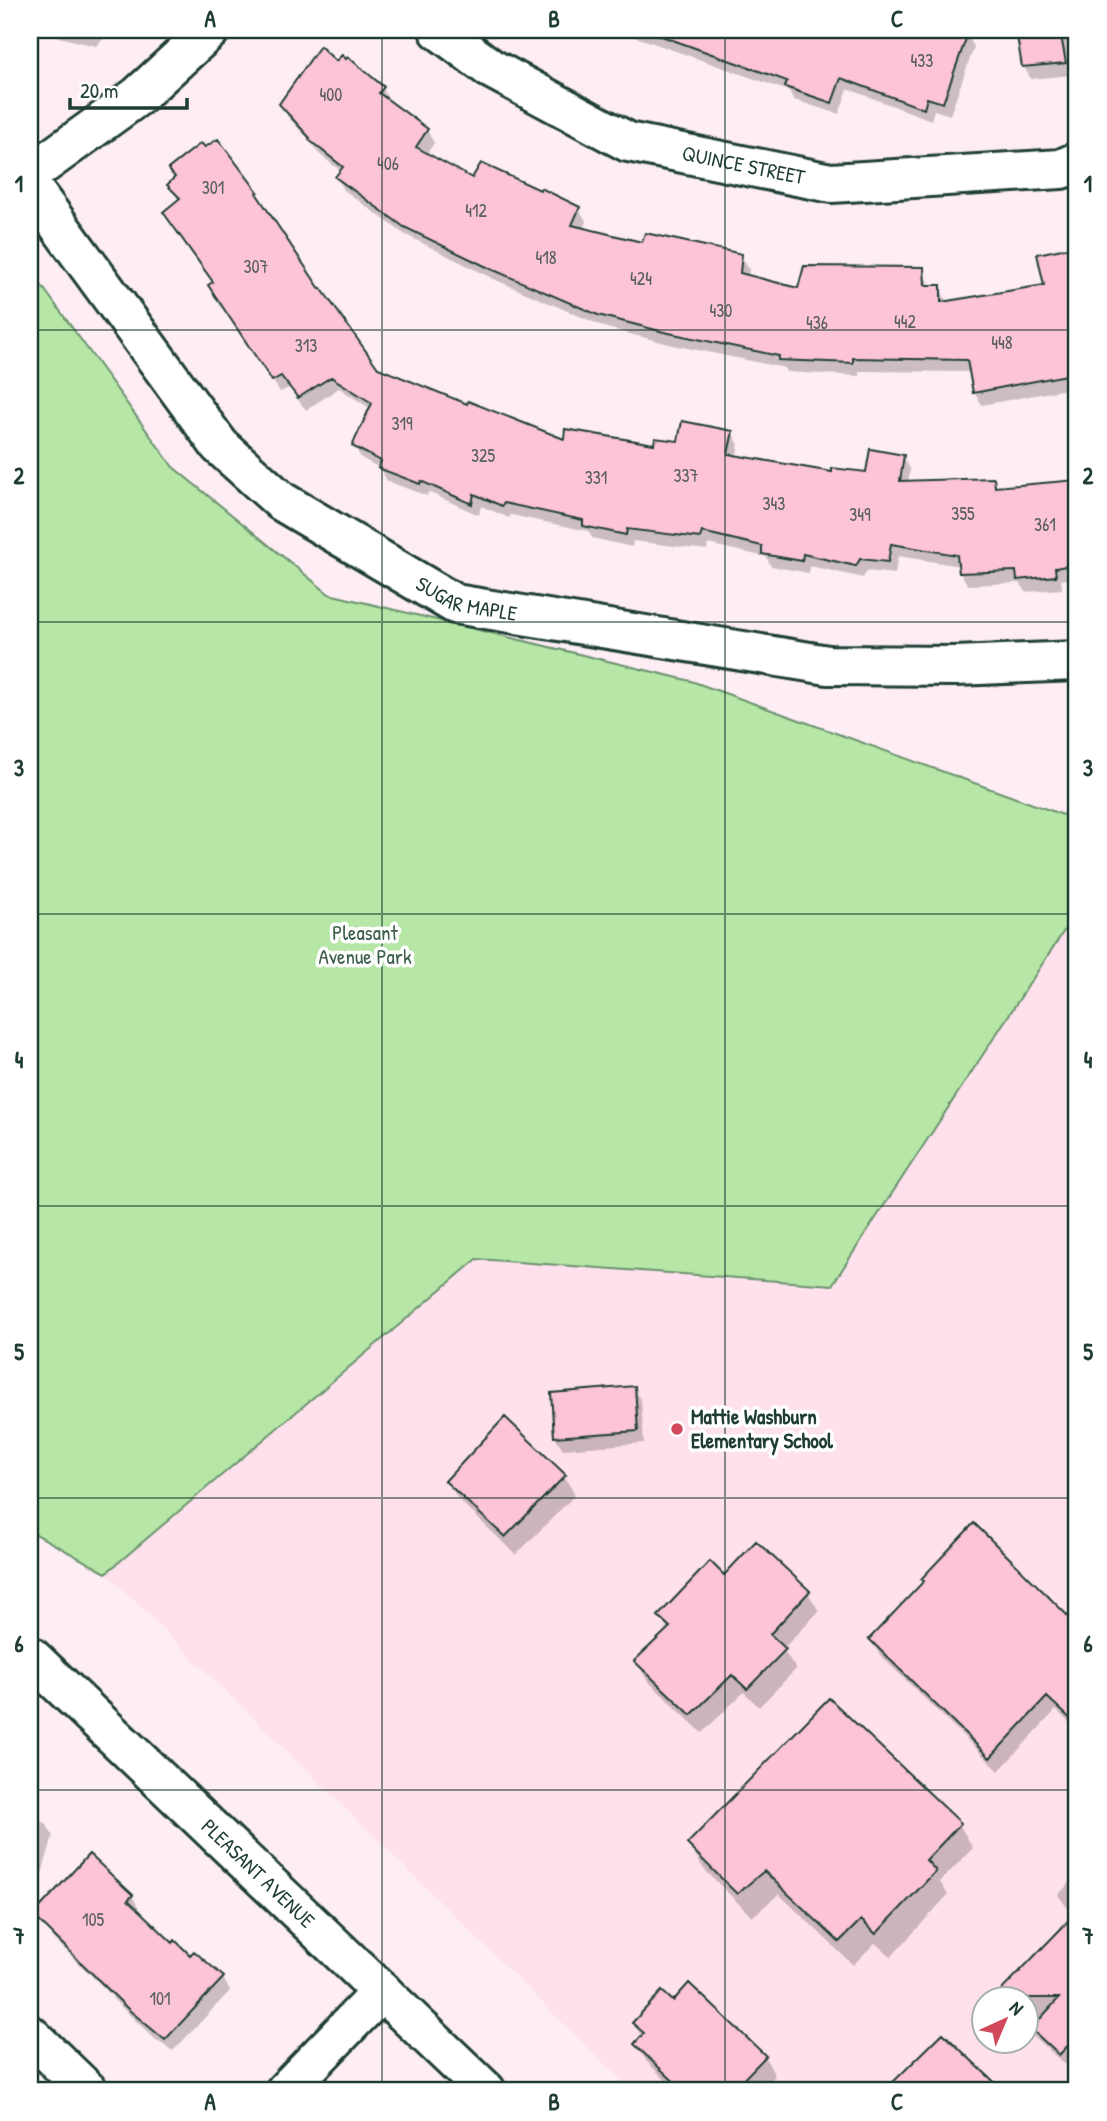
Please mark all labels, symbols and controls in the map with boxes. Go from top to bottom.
text: A [204,3,216,34]
text: B [548,3,560,34]
text: C [891,3,903,34]
house number: 433 [911,48,933,73]
scale bar [70,66,187,110]
text: 20 m [80,76,118,105]
house number: 400 [320,82,342,107]
street label: QUINCE STREET [680,138,809,192]
house number: 406 [377,151,399,176]
text: 1 [15,168,23,199]
text: 1 [1084,168,1092,199]
house number: 301 [202,175,224,200]
house number: 412 [465,198,487,223]
house number: 418 [535,245,557,270]
house number: 307 [243,254,269,279]
house number: 424 [630,266,652,291]
house number: 430 [710,298,732,323]
house number: 442 [894,309,917,334]
house number: 436 [806,310,828,335]
house number: 448 [991,330,1013,355]
house number: 313 [295,333,317,358]
house number: 319 [391,411,413,436]
house number: 325 [471,443,495,468]
text: 2 [14,460,25,491]
text: 2 [1083,460,1094,491]
house number: 337 [673,463,699,488]
house number: 331 [585,465,607,490]
house number: 343 [763,491,785,516]
house number: 355 [951,501,975,526]
house number: 349 [849,502,871,527]
house number: 361 [1034,512,1056,537]
street label: SUGAR MAPLE [411,569,519,628]
text: 3 [14,752,24,783]
text: 3 [1083,752,1093,783]
park label: Pleasant Avenue Park [318,918,412,971]
text: 4 [15,1044,24,1075]
text: 4 [1084,1044,1093,1075]
text: 5 [14,1336,24,1367]
text: 5 [1083,1336,1093,1367]
place label: Mattie Washburn Elementary School [691,1402,833,1456]
marker: Mattie Washburn Elementary School [669,1421,685,1437]
text: 6 [14,1628,24,1659]
text: 6 [1083,1628,1093,1659]
street label: PLEASANT AVENUE [195,1812,321,1934]
house number: 105 [82,1907,104,1932]
text: 7 [12,1920,25,1951]
text: 7 [1081,1920,1094,1951]
north arrow [970,1984,1040,2054]
house number: 101 [149,1986,171,2011]
text: N [1004,1995,1029,2021]
text: A [204,2086,216,2117]
text: B [548,2086,560,2117]
text: C [891,2086,903,2117]

